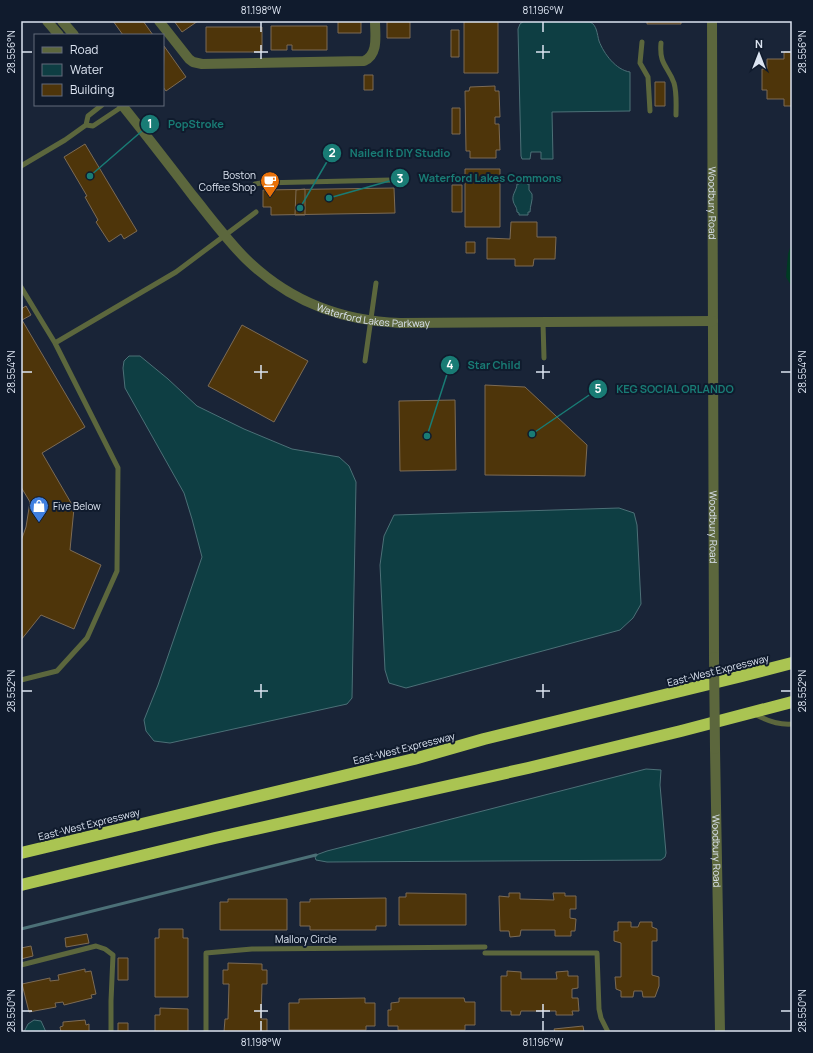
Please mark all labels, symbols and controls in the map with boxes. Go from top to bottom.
text: 81.198°W [241,3,282,17]
text: 81.196°W [523,3,564,17]
text: 28.556°N [4,30,18,74]
text: 28.556°N [795,30,809,74]
legend [34,34,164,106]
north arrow [739,34,779,74]
text: N [755,36,763,51]
text: Road [70,41,98,58]
text: Water [70,61,104,78]
text: Building [70,81,114,98]
callout: PopStroke [140,112,232,135]
text: 1 [147,115,153,132]
text: PopStroke [168,116,224,131]
callout: Nailed It DIY Studio [322,141,458,164]
text: 2 [328,144,336,161]
text: Nailed It DIY Studio [350,145,450,160]
street label: Woodbury Road [705,166,720,240]
callout: Waterford Lakes Commons [390,167,569,190]
place label: Boston Coffee Shop [199,168,256,194]
cafe icon: Boston Coffee Shop [259,170,281,198]
text: 3 [397,170,404,187]
text: Waterford Lakes Commons [418,170,562,185]
street label: Waterford Lakes Parkway [314,300,431,330]
text: 28.554°N [4,350,18,393]
text: 28.554°N [795,350,809,393]
callout: Star Child [440,354,528,377]
text: 4 [446,356,454,373]
text: Star Child [468,357,521,372]
callout: KEG SOCIAL ORLANDO [588,377,743,400]
text: 5 [594,380,602,397]
text: KEG SOCIAL ORLANDO [616,381,734,396]
street label: Woodbury Road [706,490,721,564]
shop icon: Five Below [28,495,50,523]
place label: Five Below [53,499,101,513]
street label: East-West Expressway [666,650,771,689]
text: 28.552°N [4,670,18,712]
text: 28.552°N [795,670,809,712]
street label: East-West Expressway [352,728,457,767]
street label: East-West Expressway [37,804,142,843]
street label: Woodbury Road [709,814,724,888]
street label: Mallory Circle [275,932,337,946]
text: 28.550°N [4,989,18,1033]
text: 28.550°N [795,989,809,1033]
text: 81.198°W [241,1035,282,1049]
text: 81.196°W [523,1035,564,1049]

